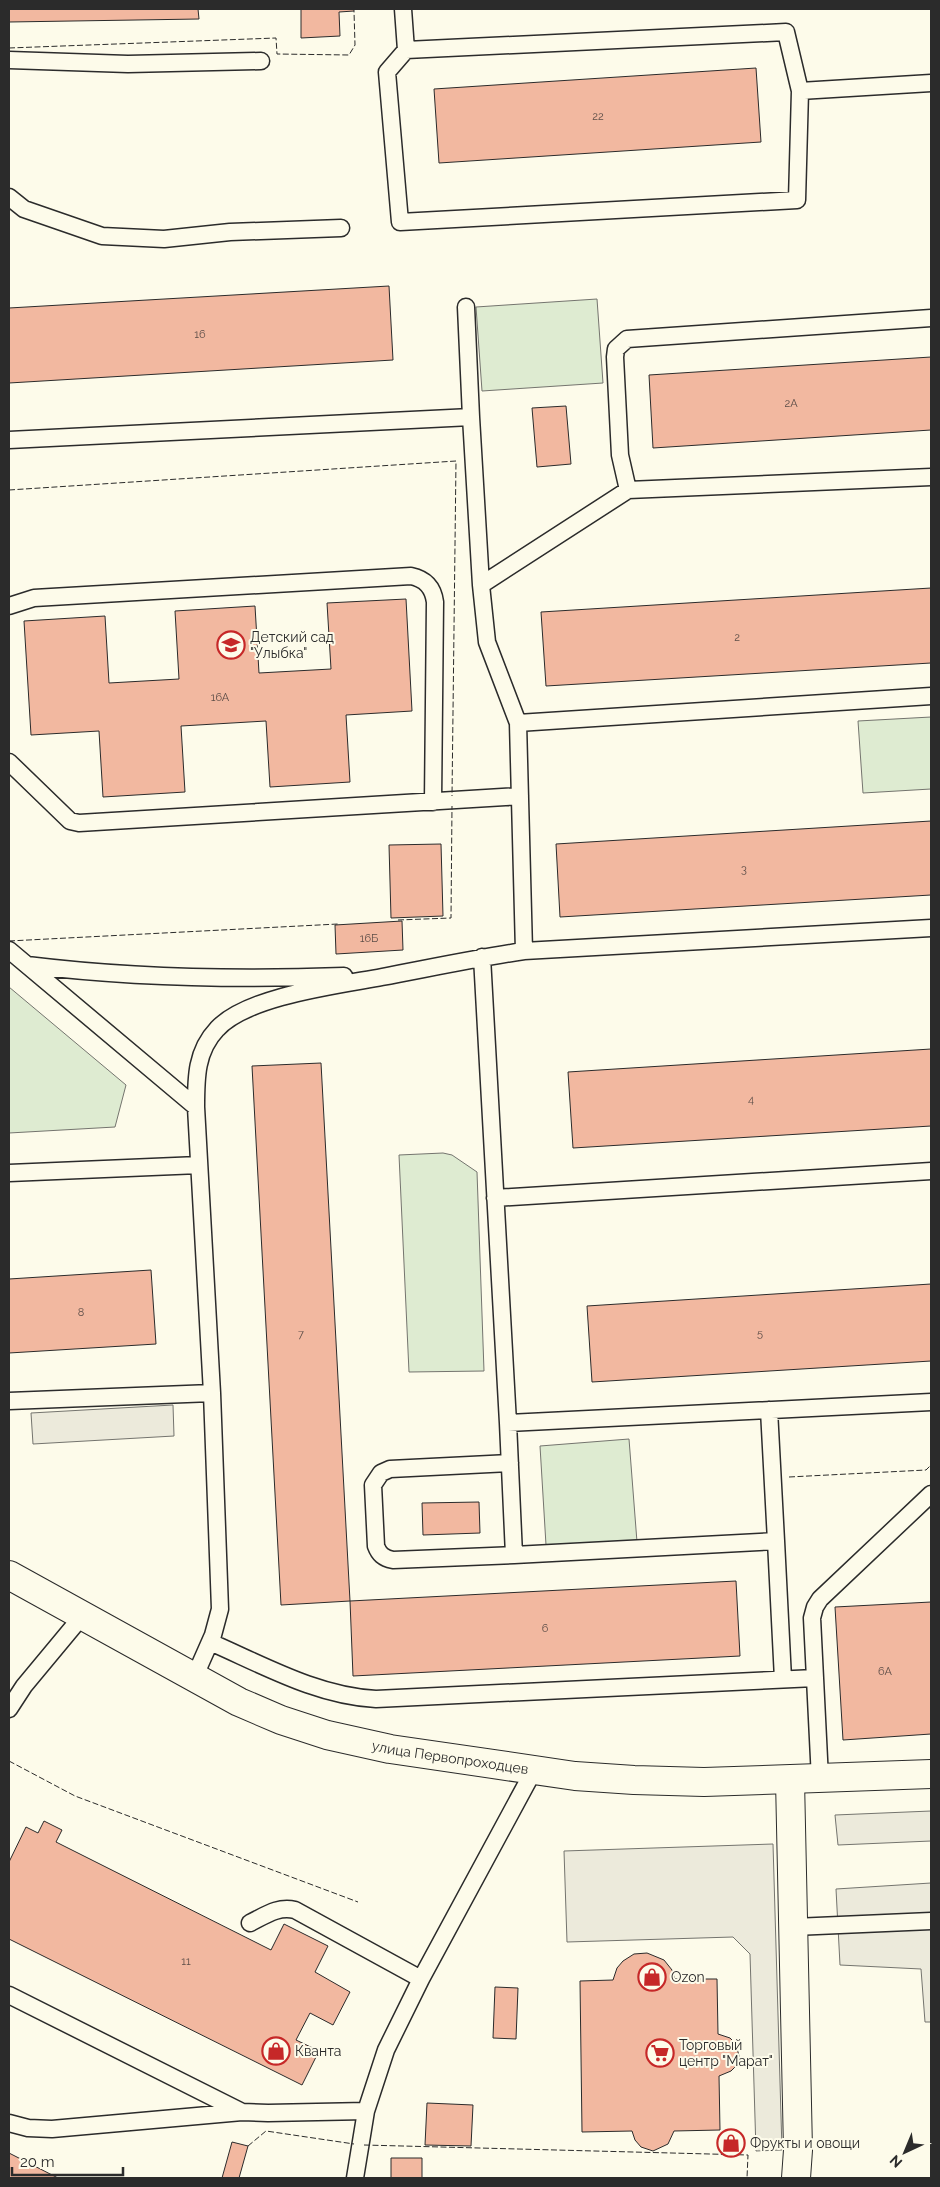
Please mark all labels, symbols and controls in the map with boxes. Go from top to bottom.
house number: 22 [592,110,604,123]
house number: 16 [194,328,206,341]
house number: 2А [784,397,798,410]
place label: Детский сад "Улыбка" [250,629,334,661]
school or university icon: Детский сад "Улыбка" [216,630,246,660]
house number: 2 [734,631,740,644]
house number: 16А [211,691,230,704]
house number: 3 [741,863,747,876]
house number: 16Б [360,932,378,945]
house number: 4 [748,1093,754,1106]
house number: 8 [78,1306,84,1319]
house number: 5 [757,1327,763,1340]
house number: 7 [298,1328,304,1341]
house number: 6 [542,1622,549,1635]
house number: 6А [878,1665,893,1678]
street label: улица Первопроходцев [370,1737,529,1777]
house number: 11 [181,1955,191,1968]
shop icon: Ozon [637,1962,667,1992]
place label: Ozon [671,1969,705,1985]
shop icon: Кванта [261,2036,291,2066]
place label: Торговый центр "Марат" [679,2037,773,2069]
supermarket icon: Торговый центр "Марат" [645,2038,675,2068]
place label: Кванта [295,2043,341,2059]
north arrow [880,2127,930,2177]
shop icon: Фрукты и овощи [716,2128,746,2158]
place label: Фрукты и овощи [750,2135,860,2151]
scale bar [12,2144,124,2176]
text: N [887,2152,905,2171]
text: 20 m [20,2153,55,2171]

